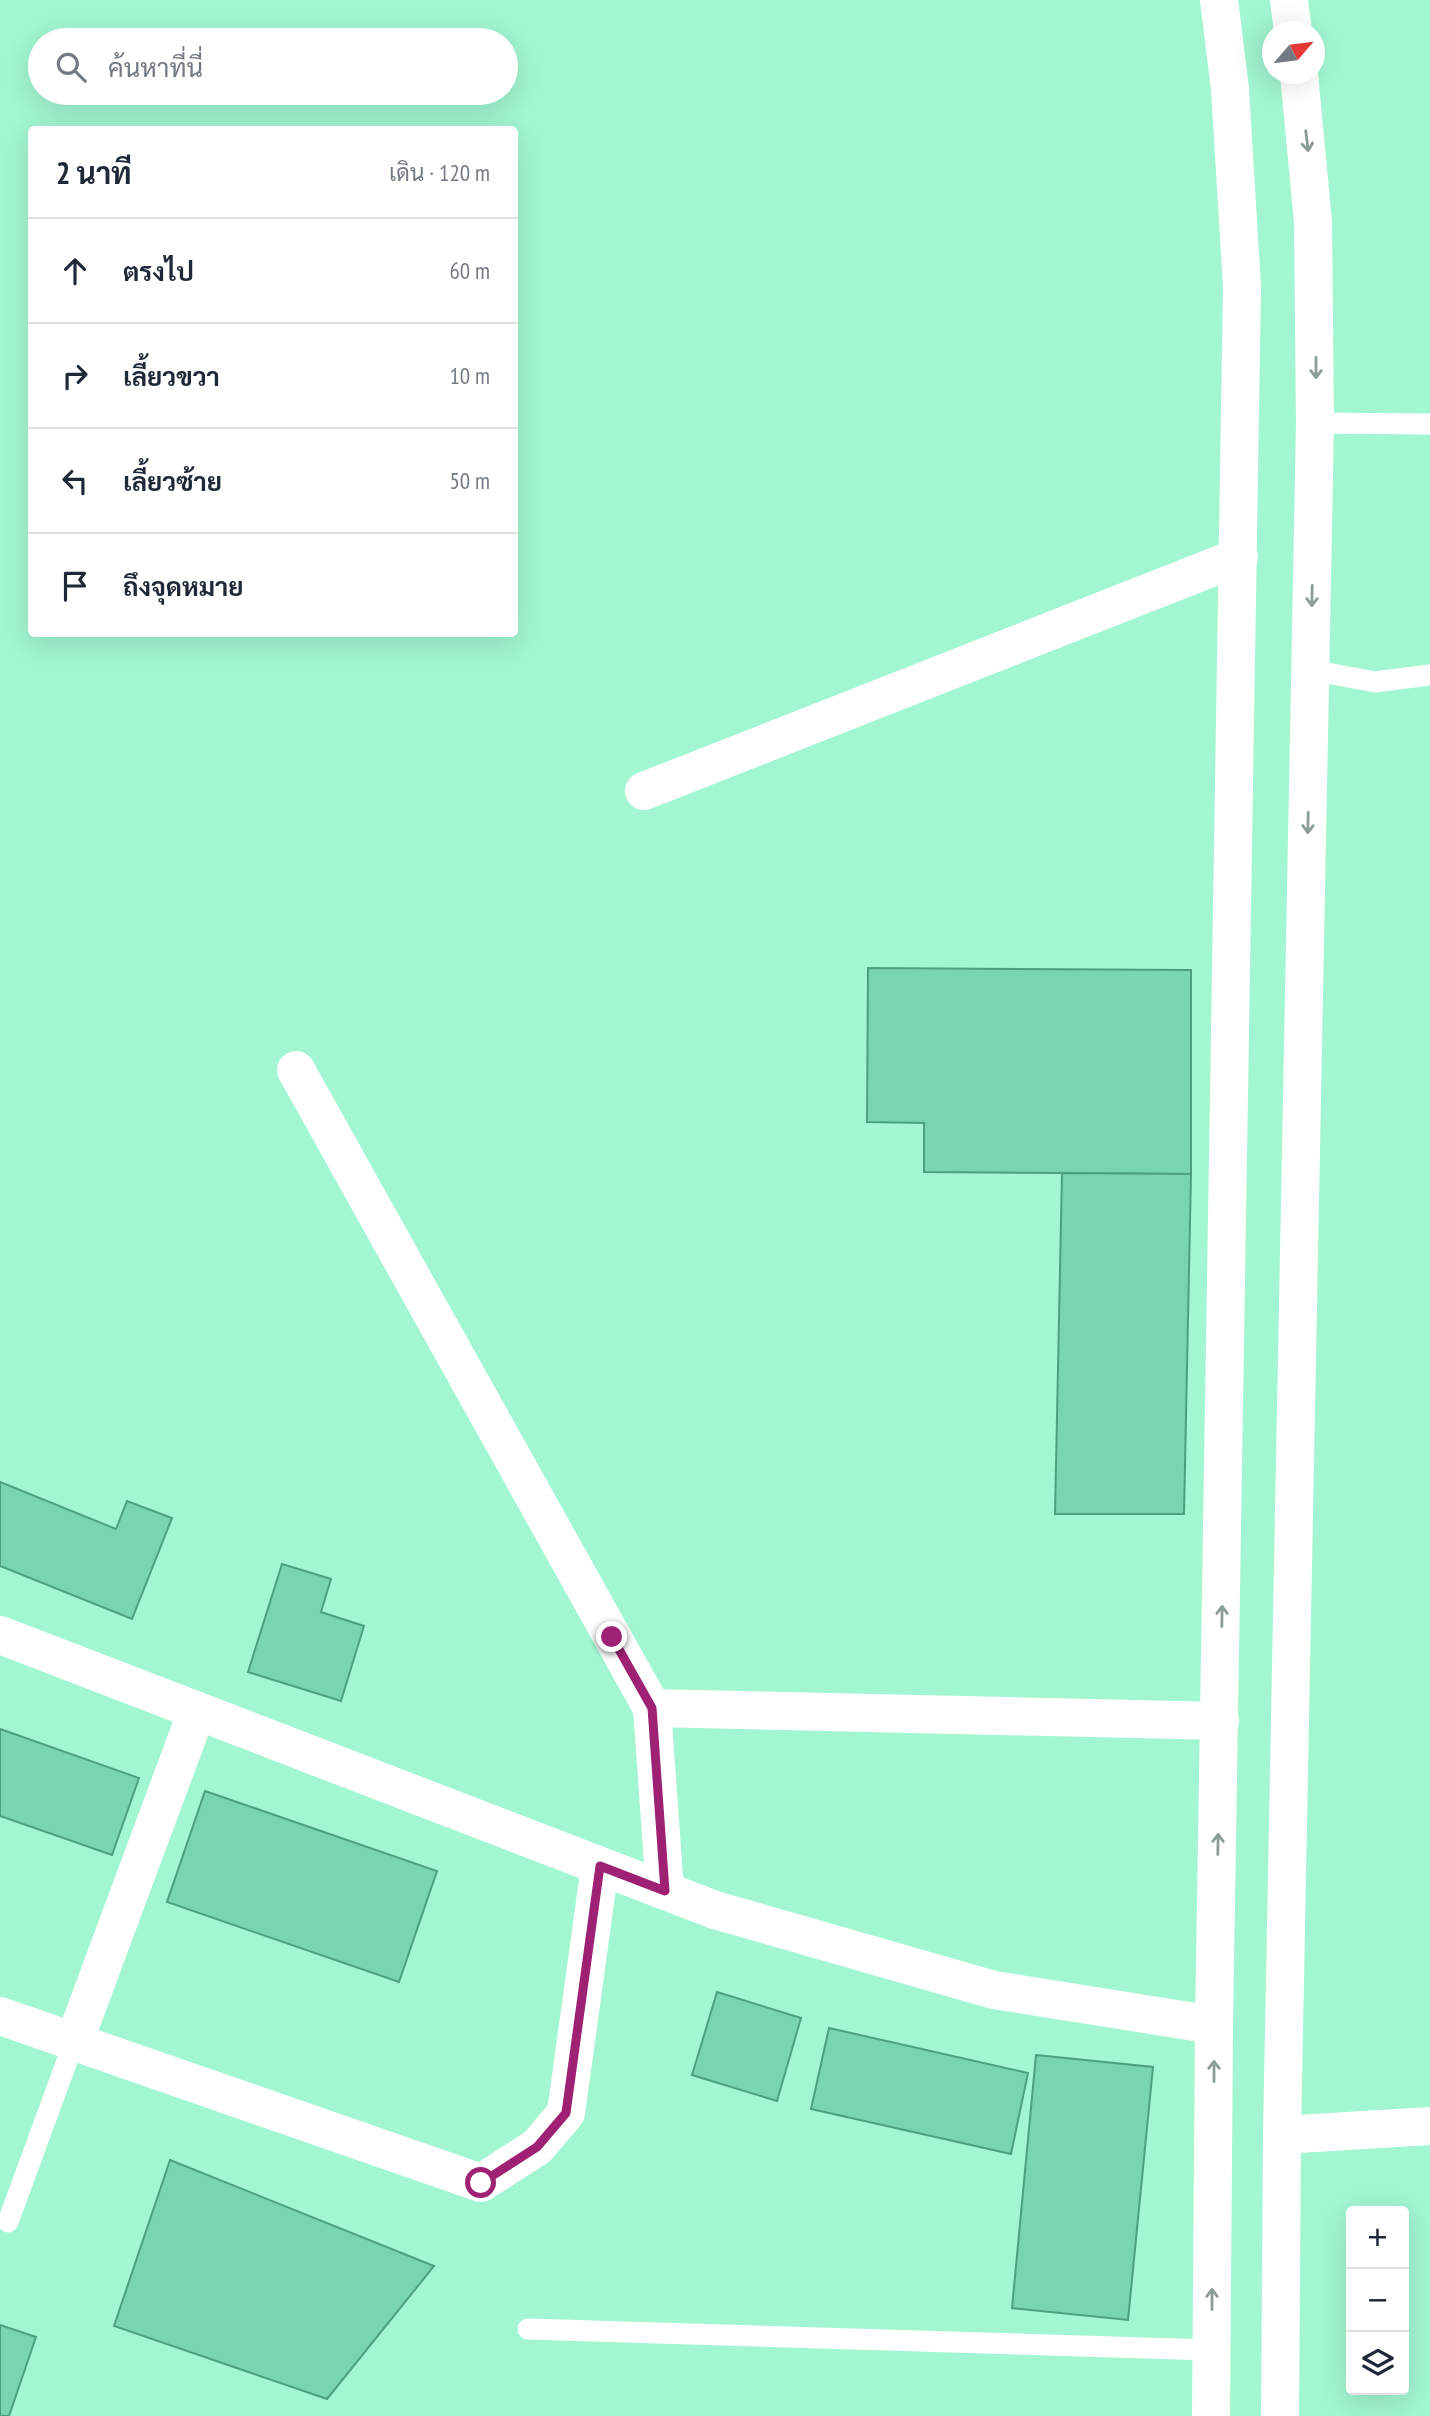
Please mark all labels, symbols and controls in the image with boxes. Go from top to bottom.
north arrow [1262,21,1325,84]
search box [28,28,518,105]
icon: search [52,48,90,86]
text: ค้นหาที่นี่ [108,51,203,84]
one-way arrow [1300,129,1313,152]
text: 2 นาที [56,153,132,192]
text: เดิน · 120 m [389,158,490,187]
icon: ahead [56,252,94,290]
text: ตรงไป [123,255,194,288]
text: 60 m [449,256,490,285]
icon: right [56,357,94,395]
one-way arrow [1309,357,1323,380]
text: เลี้ยวขวา [123,360,220,393]
text: 10 m [449,361,490,390]
icon: left [56,462,94,500]
text: เลี้ยวซ้าย [123,465,222,498]
text: 50 m [449,466,490,495]
icon: arrive [56,567,94,605]
text: ถึงจุดหมาย [123,570,244,603]
one-way arrow [1305,584,1319,607]
one-way arrow [1301,812,1315,835]
one-way arrow [1215,1605,1229,1628]
route end [596,1621,627,1652]
one-way arrow [1211,1833,1225,1856]
one-way arrow [1207,2060,1220,2083]
route start [465,2167,496,2198]
map controls [1346,2206,1409,2395]
button: + [1346,2206,1409,2269]
button: − [1346,2269,1409,2332]
one-way arrow [1205,2288,1218,2311]
button: layers [1346,2332,1409,2395]

